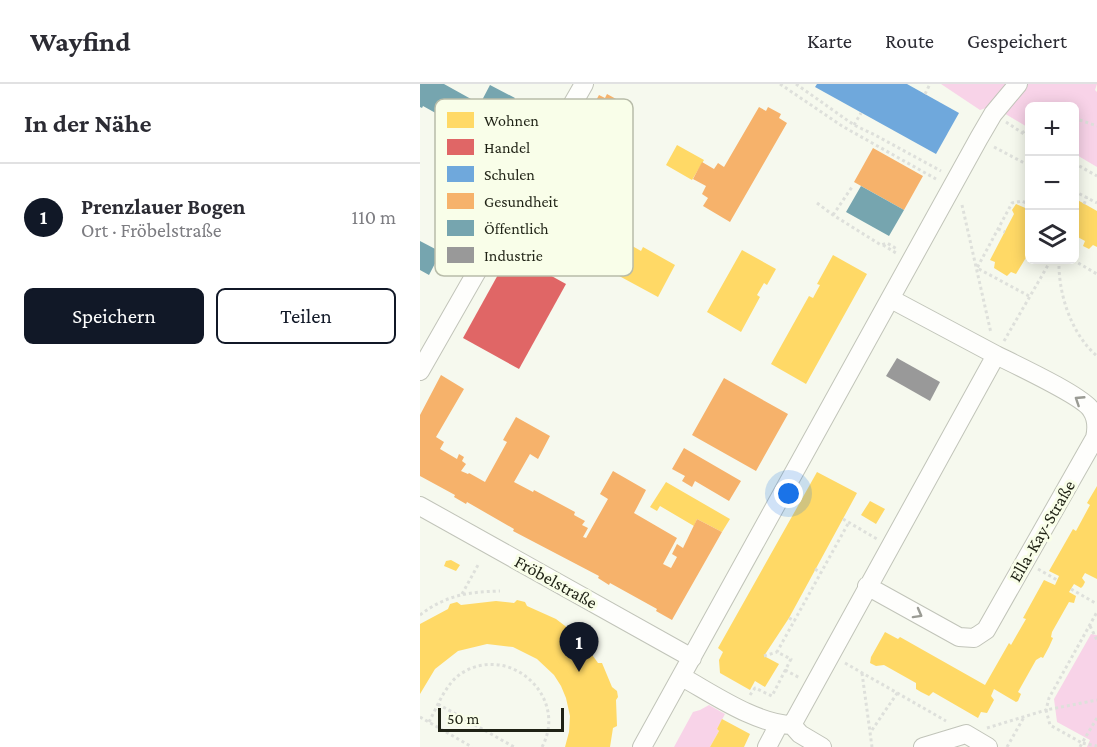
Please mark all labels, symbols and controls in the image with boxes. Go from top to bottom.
text: Wayfind [30,26,131,57]
text: Karte [807,29,852,53]
text: Route [885,29,934,53]
text: Gespeichert [967,29,1067,53]
legend [435,99,633,276]
map controls [1025,102,1079,264]
button: + [1025,102,1079,156]
text: In der Nähe [24,109,152,138]
text: Wohnen [484,112,539,129]
text: Handel [484,139,530,156]
button: − [1025,156,1079,210]
text: Schulen [484,166,535,183]
text: Gesundheit [484,193,559,210]
text: Prenzlauer Bogen [81,194,245,219]
text: 1 [40,206,47,228]
text: 110 m [352,206,396,228]
button: layers [1025,210,1079,264]
text: Ort · Fröbelstraße [81,219,221,241]
text: Öffentlich [484,220,549,237]
text: Industrie [484,247,543,264]
button: Speichern [24,288,204,344]
button: Teilen [216,288,396,344]
one-way arrow [1075,397,1086,408]
street label: Ella-Kay-Straße [1005,477,1079,585]
your location [774,479,803,508]
street label: Fröbelstraße [511,551,601,613]
one-way arrow [912,607,922,619]
pin: 1 [560,622,598,672]
scale bar [438,705,564,732]
text: 50 m [447,710,479,727]

